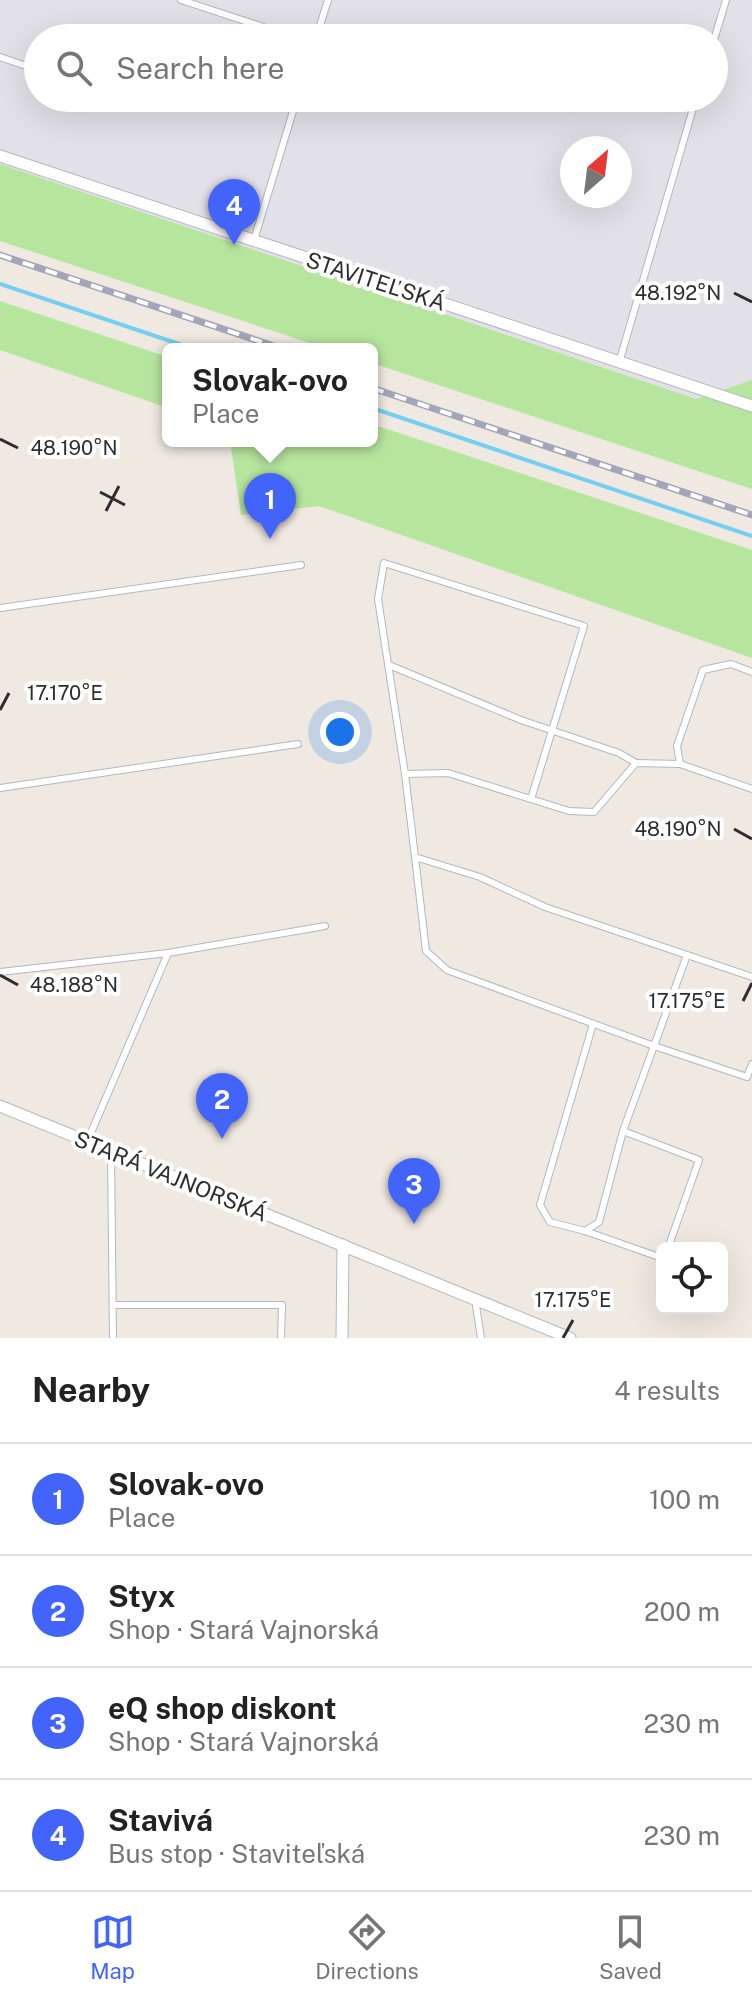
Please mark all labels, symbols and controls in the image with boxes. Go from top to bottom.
search box [24,24,728,112]
icon: search [52,46,96,90]
text: Search here [116,50,284,86]
north arrow [560,136,632,208]
pin: 4 [208,179,260,245]
street label: STAVITEĽSKÁ [303,246,449,316]
text: 48.192°N [635,281,721,305]
popup [162,343,378,447]
text: Slovak-ovo [192,362,348,398]
text: Place [192,398,259,429]
text: 48.190°N [30,436,118,460]
pin: 1 [244,473,296,539]
text: 17.170°E [27,681,103,705]
your location [320,712,360,752]
text: 48.190°N [634,817,722,841]
text: 48.188°N [30,973,118,997]
text: 17.175°E [649,989,725,1013]
pin: 2 [196,1073,248,1139]
street label: STARÁ VAJNORSKÁ [71,1125,271,1227]
pin: 3 [388,1158,440,1224]
map controls [656,1242,728,1314]
button: locate [656,1242,728,1314]
text: 17.175°E [535,1288,611,1312]
text: Nearby [32,1370,150,1410]
text: 4 results [614,1375,720,1406]
text: Slovak-ovo [108,1466,264,1502]
text: 1 [52,1484,64,1515]
text: 100 m [649,1484,720,1515]
text: Place [108,1502,175,1533]
text: Styx [108,1578,175,1614]
text: 2 [50,1596,66,1627]
text: 200 m [644,1596,720,1627]
text: Shop · Stará Vajnorská [108,1614,379,1645]
text: eQ shop diskont [108,1690,337,1726]
text: 3 [49,1708,67,1739]
text: 230 m [644,1708,720,1739]
text: Shop · Stará Vajnorská [108,1726,379,1757]
text: Stavivá [108,1802,213,1838]
text: 4 [49,1820,67,1851]
text: 230 m [644,1820,720,1851]
text: Bus stop · Staviteľská [108,1838,365,1869]
tab: Map [90,1910,135,1984]
tab: Directions [315,1910,419,1984]
tab: Saved [599,1910,662,1984]

